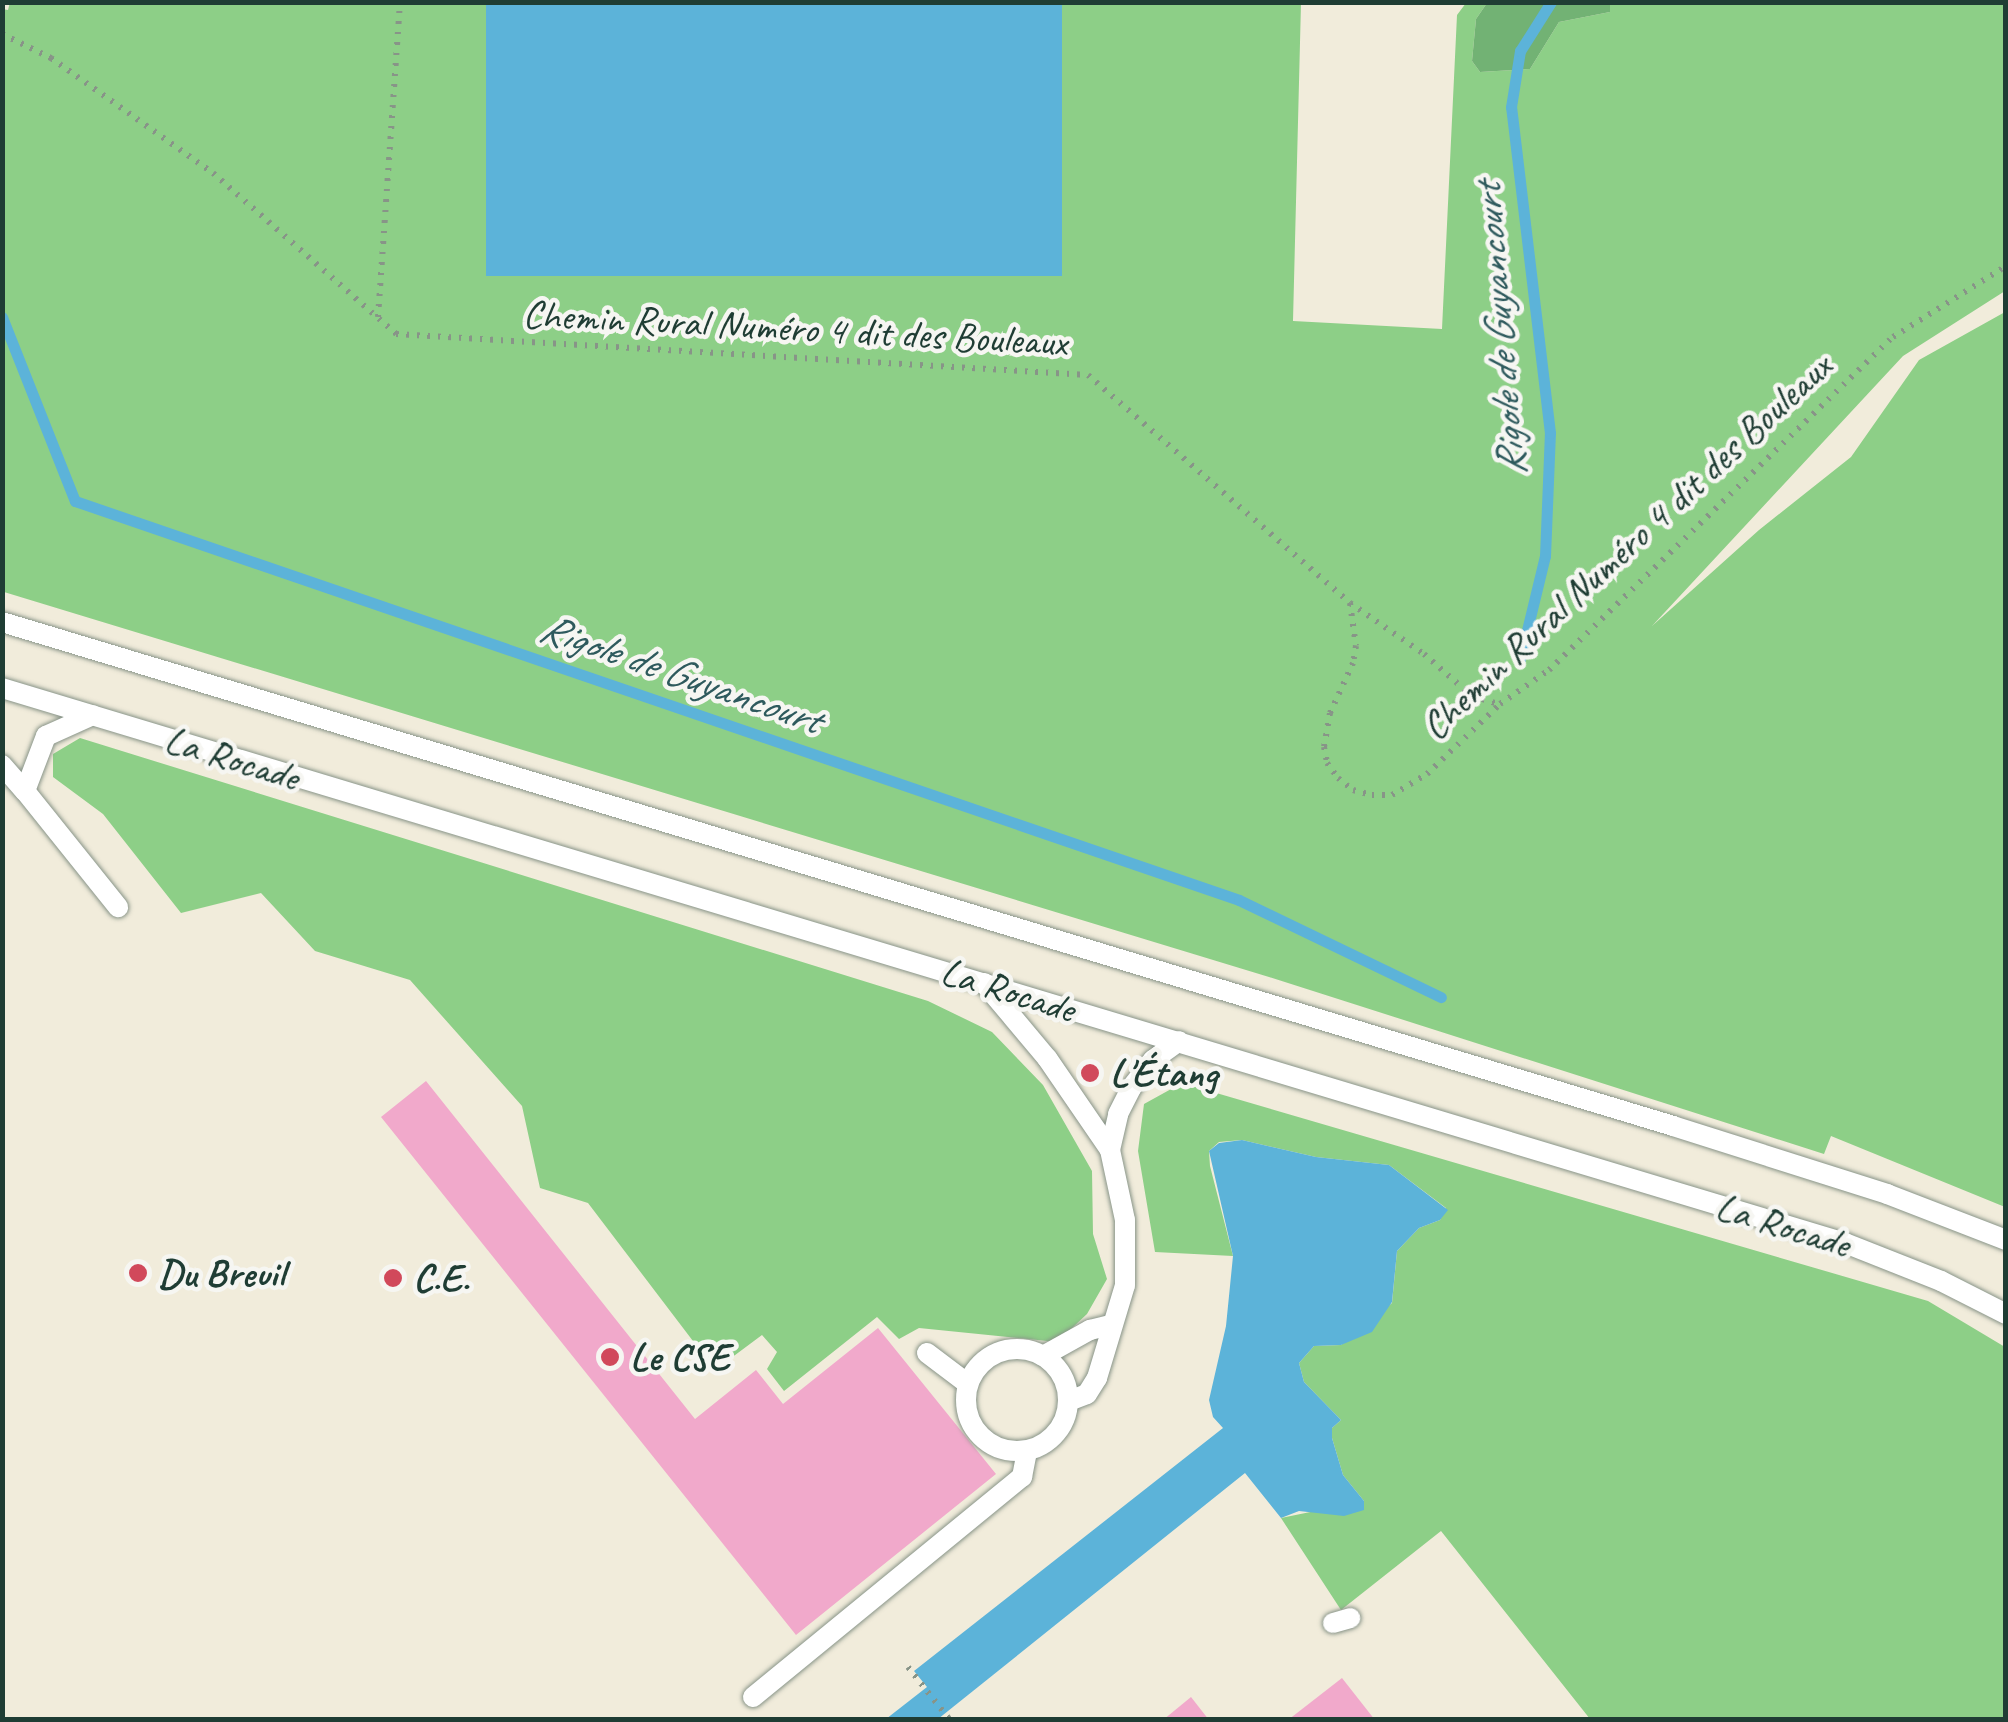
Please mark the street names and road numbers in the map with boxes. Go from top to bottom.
street label: Chemin Rural Numéro 4 dit des Bouleaux [521,290,1069,366]
street label: Chemin Rural Numéro 4 dit des Bouleaux [1410,342,1842,750]
street label: La Rocade [159,715,305,801]
street label: La Rocade [935,947,1081,1033]
street label: La Rocade [1710,1182,1856,1268]

